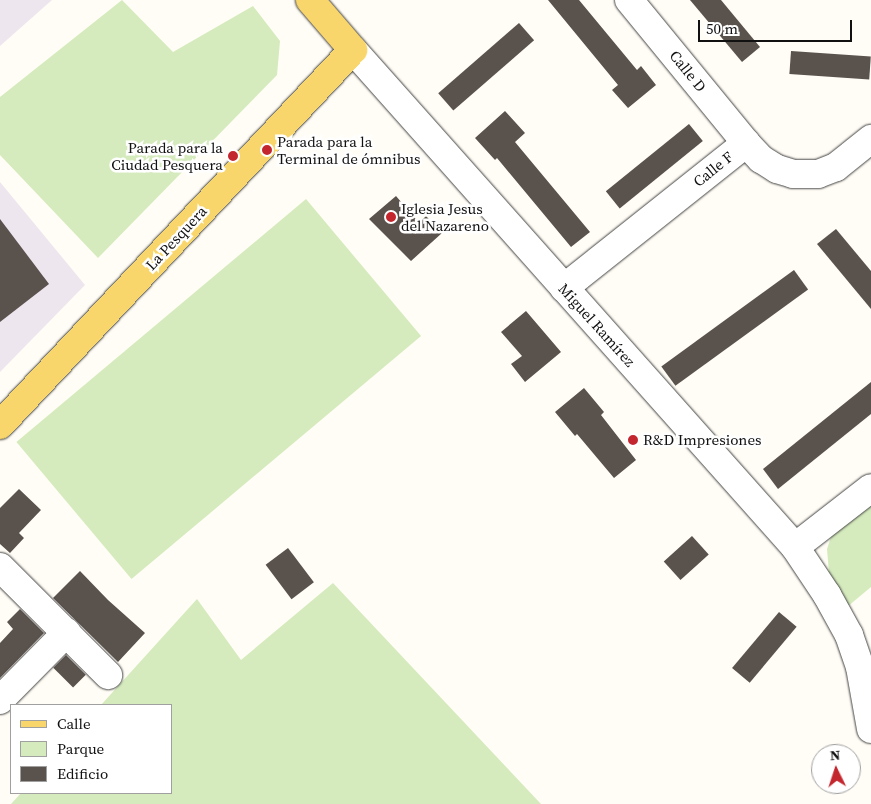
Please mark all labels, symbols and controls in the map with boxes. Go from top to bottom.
scale bar [701,10,855,42]
text: 50 m [706,18,738,39]
street label: Calle D [666,47,710,95]
place label: Parada para la Terminal de ómnibus [277,132,420,167]
place label: Parada para la Ciudad Pesquera [111,138,223,173]
marker: Parada para la Terminal de ómnibus [261,144,273,156]
street label: Calle F [690,148,736,190]
marker: Parada para la Ciudad Pesquera [227,150,239,162]
place label: Iglesia Jesus del Nazareno [401,199,489,234]
street label: La Pesquera [142,202,210,274]
marker: Iglesia Jesus del Nazareno [385,211,397,223]
street label: Miguel Ramírez [555,280,639,370]
place label: R&D Impresiones [643,431,762,449]
marker: R&D Impresiones [627,434,639,446]
legend [10,704,172,794]
text: Calle [57,713,91,734]
text: Parque [57,738,104,759]
north arrow [811,744,861,794]
text: N [829,745,841,765]
text: Edificio [57,763,108,784]

